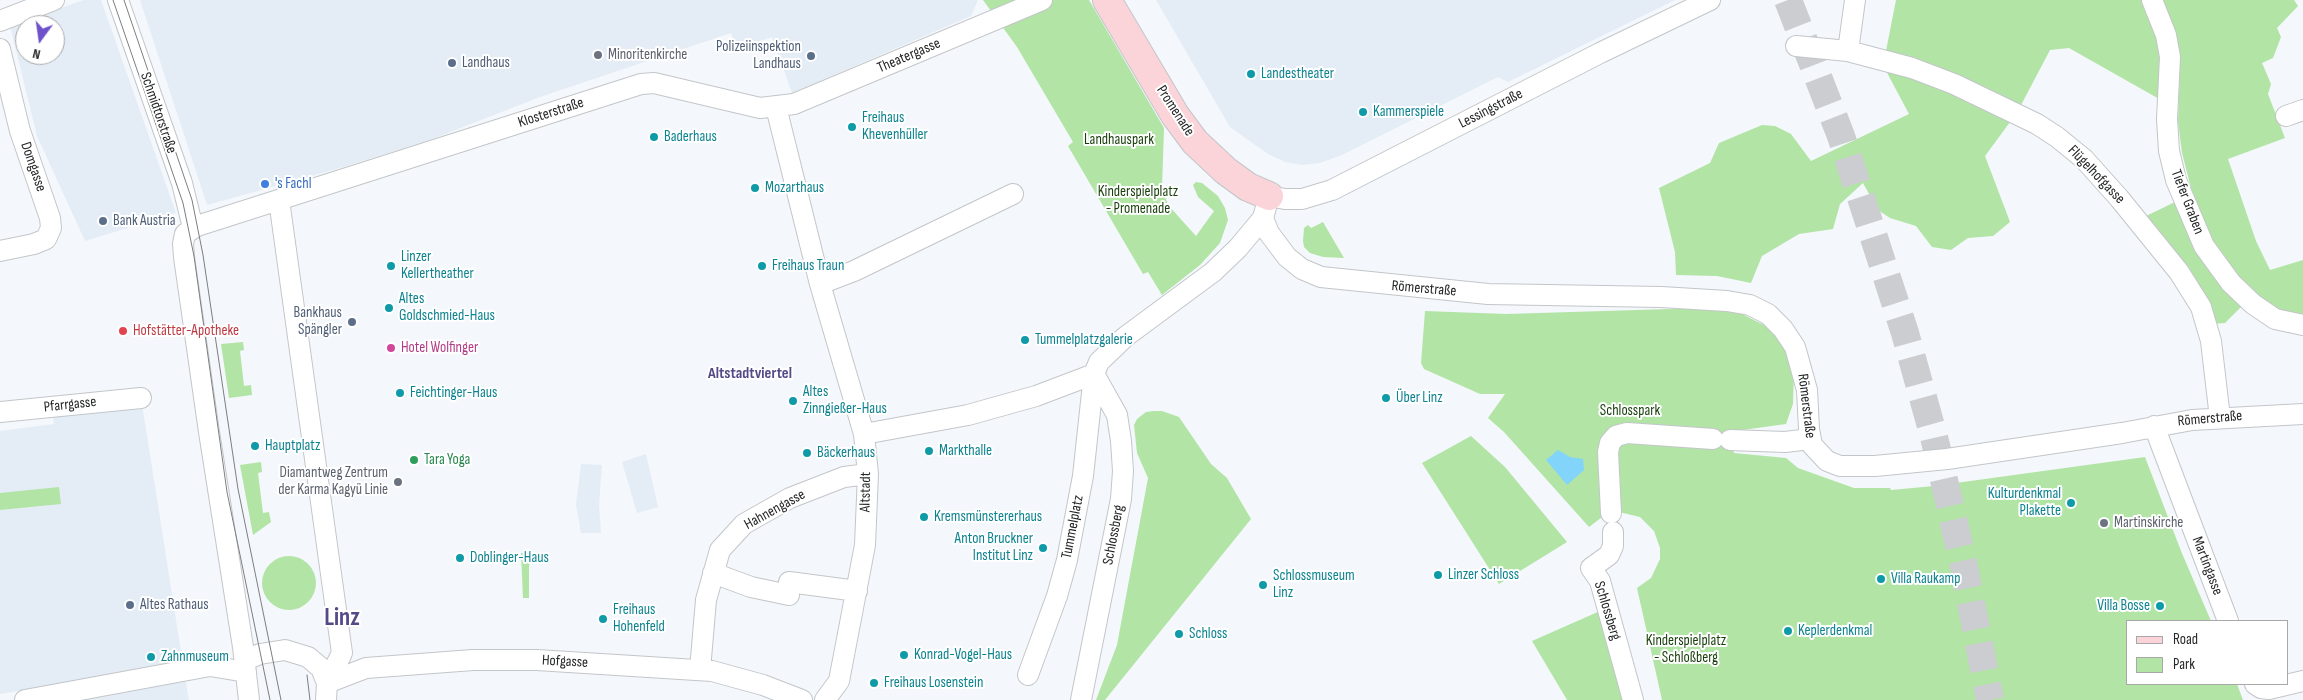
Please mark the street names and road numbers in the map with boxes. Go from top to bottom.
street label: Theatergasse [875,35,943,77]
street label: Schmidtorstraße [136,70,180,156]
street label: Promenade [1152,82,1198,140]
street label: Lessingstraße [1456,85,1526,133]
street label: Klosterstraße [516,94,586,132]
street label: Domgasse [16,140,50,194]
street label: Flügelhofgasse [2064,142,2128,208]
street label: Tiefer Graben [2166,167,2208,237]
street label: Römerstraße [1391,277,1457,301]
street label: Römerstraße [1793,373,1819,439]
street label: Pfarrgasse [43,393,97,417]
street label: Römerstraße [2177,407,2243,431]
street label: Altstadt [857,472,875,512]
street label: Hahnengasse [741,486,809,534]
street label: Tummelplatz [1058,494,1088,560]
street label: Schlossberg [1099,504,1129,566]
street label: Martingasse [2188,534,2226,598]
street label: Schlossberg [1590,579,1624,643]
street label: Hofgasse [541,652,589,672]

